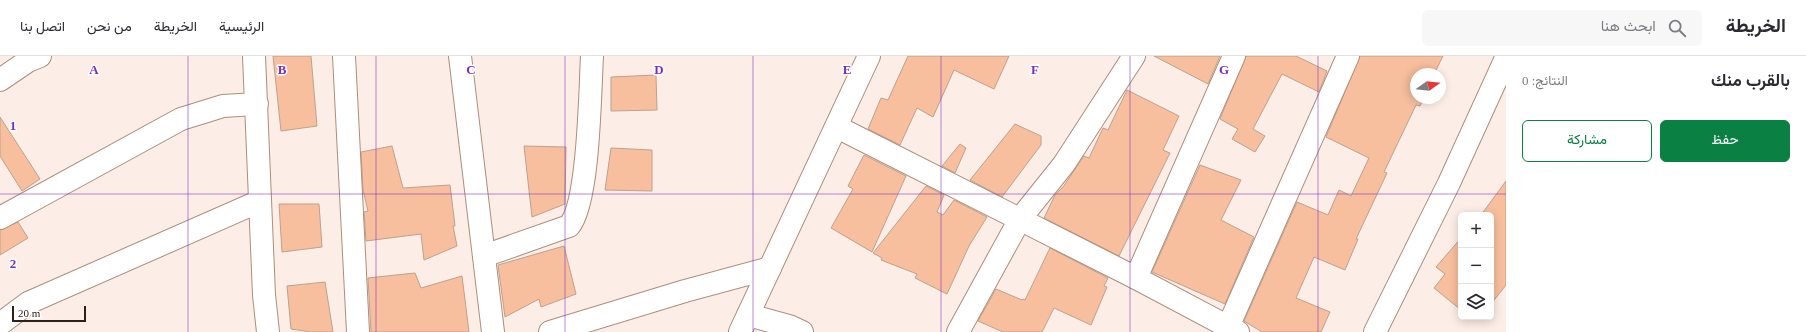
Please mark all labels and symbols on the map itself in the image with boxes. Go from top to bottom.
text: A [89,62,99,77]
text: B [278,62,287,77]
text: C [466,62,476,77]
text: D [654,62,664,77]
text: E [843,62,851,77]
text: F [1031,62,1039,77]
text: G [1219,62,1229,77]
north arrow [1410,68,1446,104]
text: 1 [10,118,16,133]
text: 2 [10,256,16,271]
scale bar [12,304,86,323]

